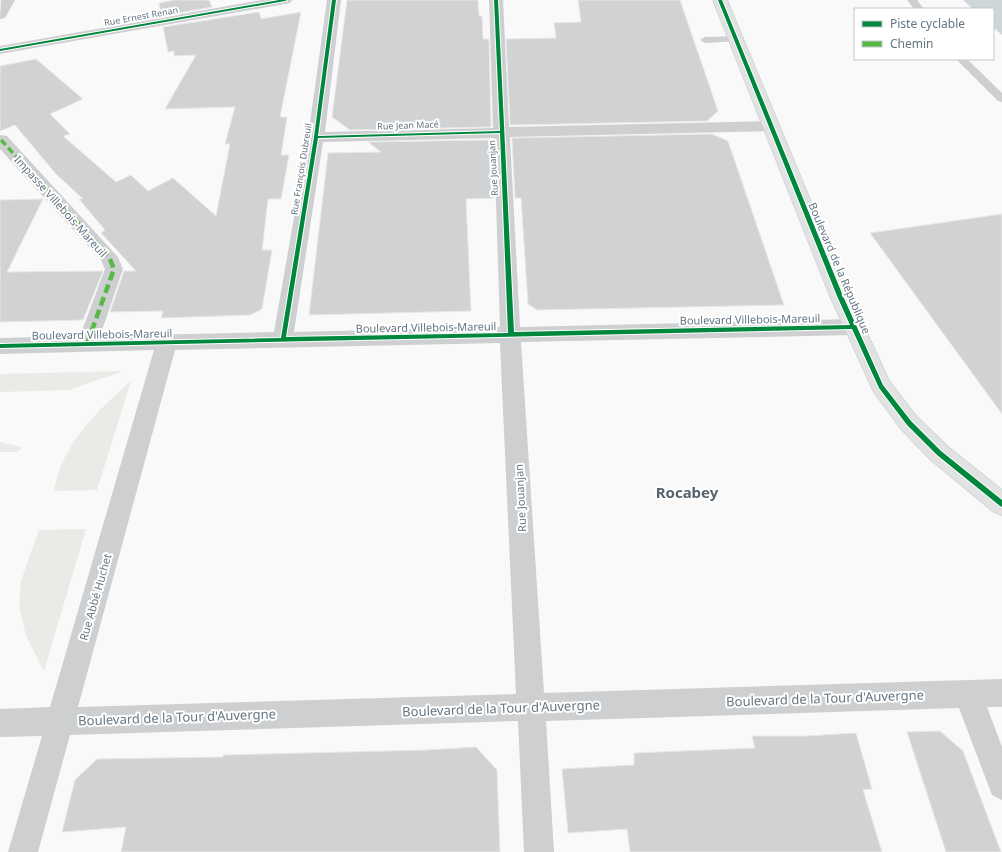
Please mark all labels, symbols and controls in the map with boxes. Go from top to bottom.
street label: Rue Ernest Renan [103,3,179,29]
legend [854,8,994,60]
text: Piste cyclable [890,15,965,32]
text: Chemin [890,35,934,52]
street label: Rue Jean Macé [377,117,439,133]
street label: Rue François Dubreuil [287,122,315,216]
street label: Rue Jouanjan [485,140,501,196]
street label: Impasse Villebois-Mareuil [11,152,111,260]
street label: Boulevard de la République [805,200,875,336]
street label: Boulevard Villebois-Mareuil [680,310,820,328]
street label: Boulevard Villebois-Mareuil [356,318,496,336]
street label: Boulevard Villebois-Mareuil [32,325,172,343]
street label: Rue Jouanjan [511,464,529,532]
district label: Rocabey [656,482,719,502]
street label: Rue Abbé Huchet [75,552,115,642]
street label: Boulevard de la Tour d'Auvergne [726,686,924,710]
street label: Boulevard de la Tour d'Auvergne [402,696,600,720]
street label: Boulevard de la Tour d'Auvergne [78,705,276,729]

